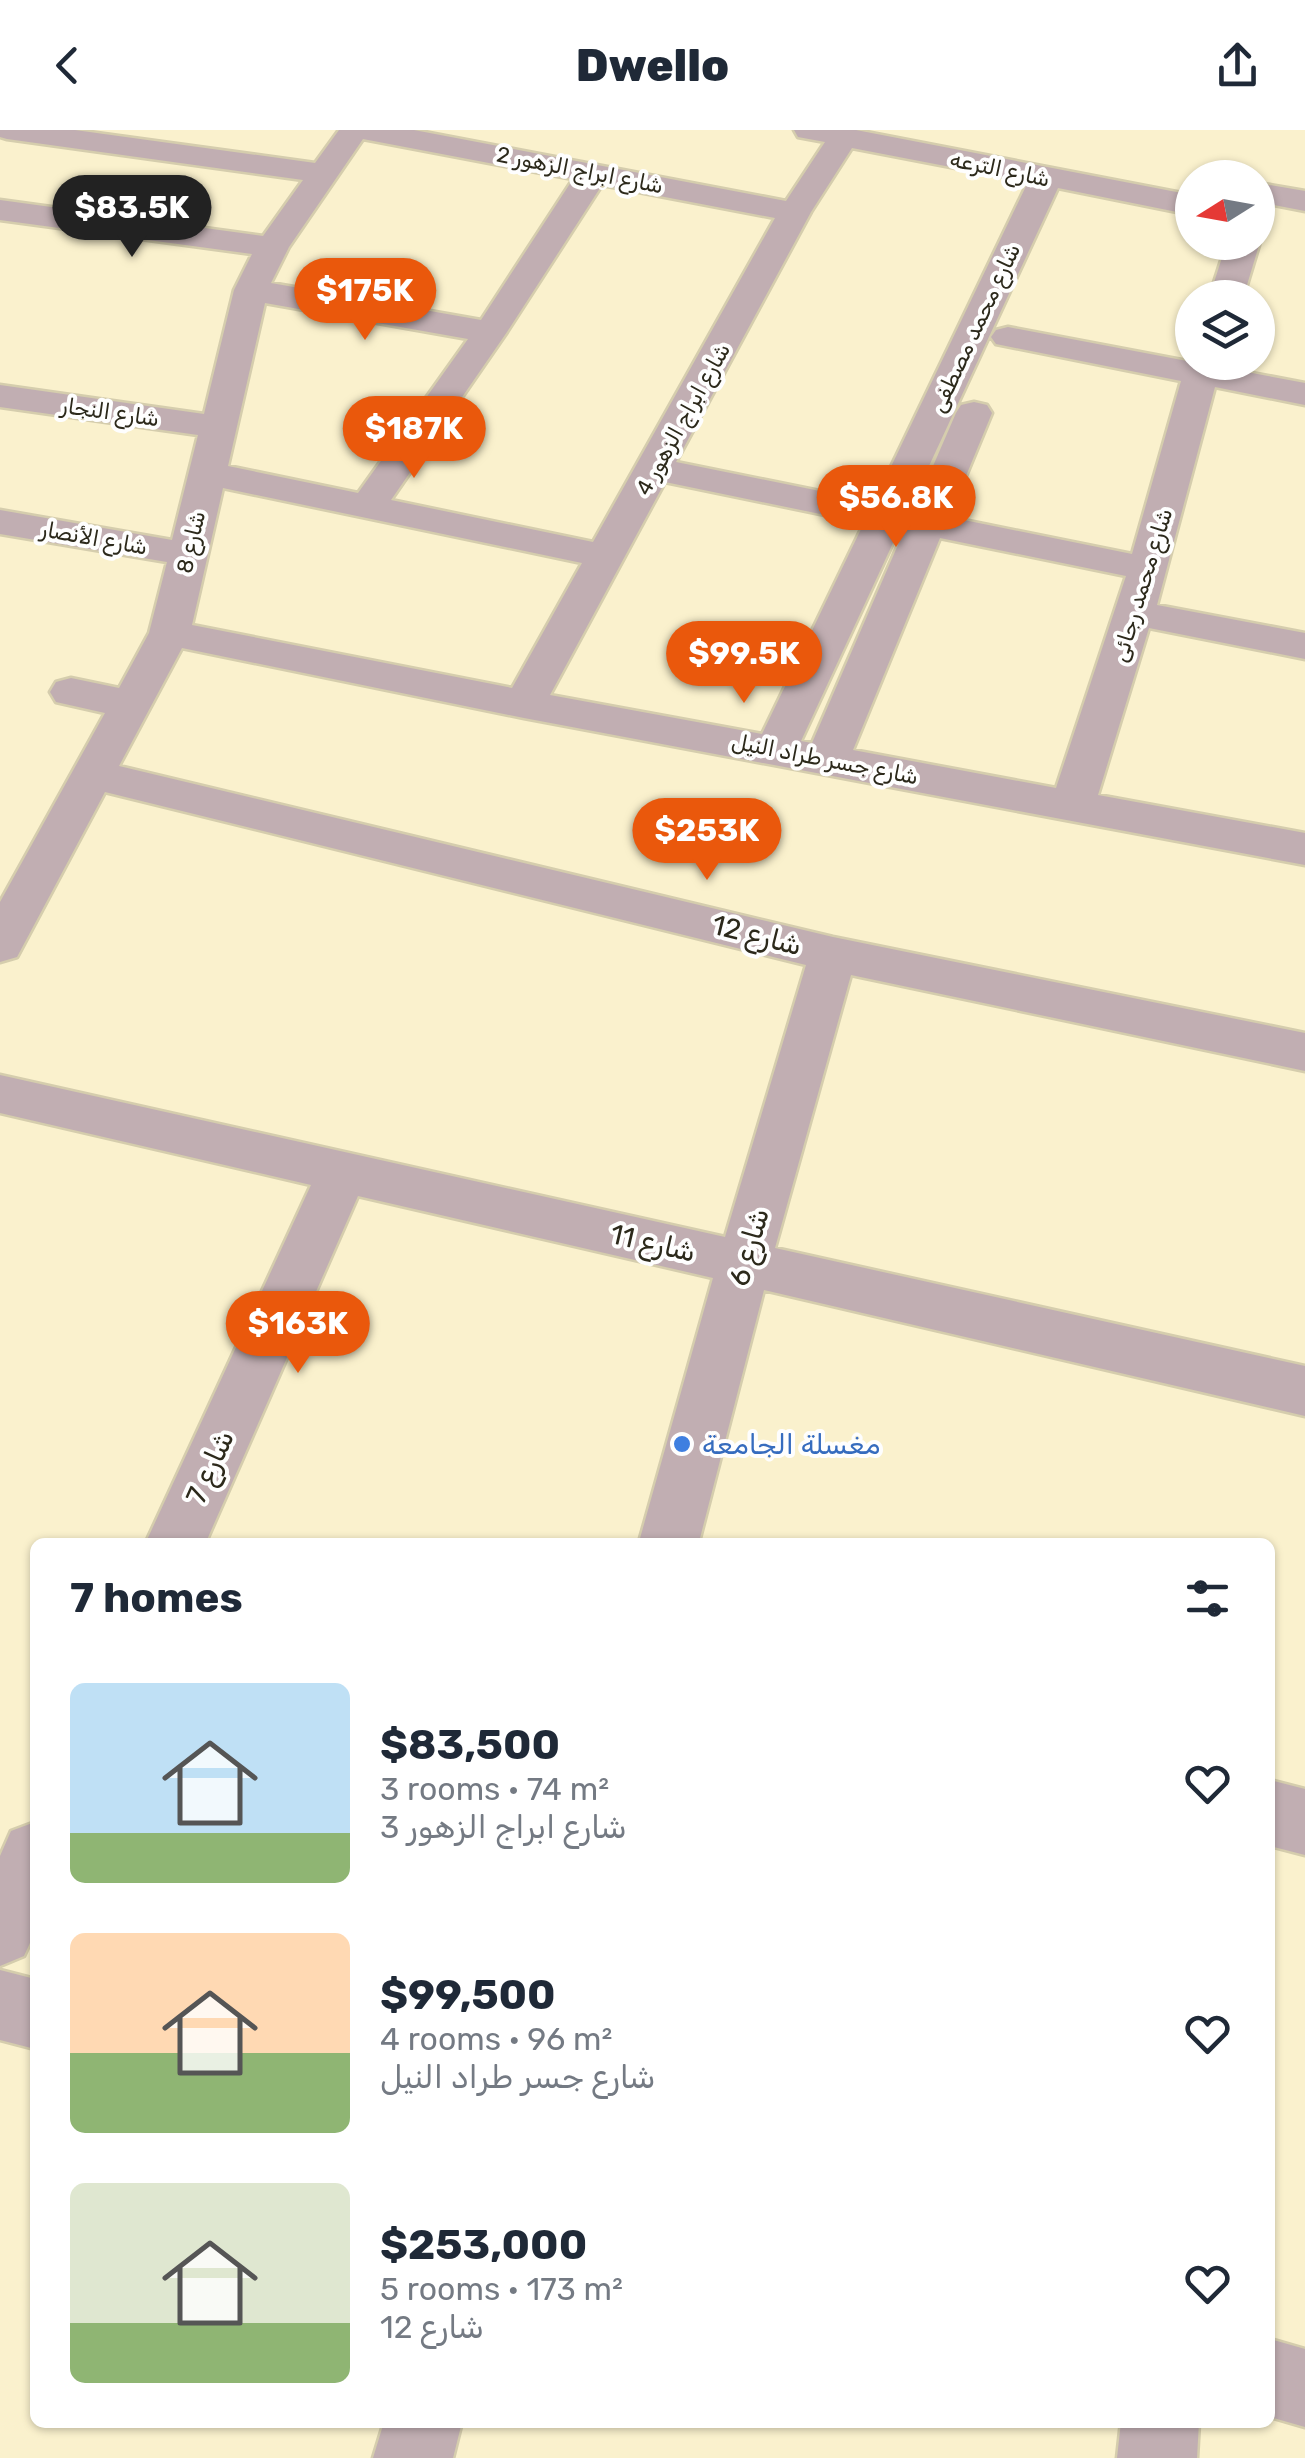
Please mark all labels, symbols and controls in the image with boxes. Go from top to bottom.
icon: back [40,38,95,93]
icon: share [1210,38,1265,93]
text: Dwello [576,39,729,92]
street label: شارع ابراج الزهور 2 [494,141,666,201]
street label: شارع الترعه [947,145,1052,195]
north arrow [1175,160,1275,260]
map controls [1175,160,1275,380]
pin: $83.5K [51,175,213,260]
text: $83.5K [74,188,190,226]
street label: شارع محمد مصطفى [924,239,1028,418]
pin: $175K [295,258,435,343]
text: $175K [316,271,414,309]
button: layers [1175,280,1275,380]
street label: شارع ابراج الزهور 4 [630,338,738,501]
street label: شارع النجار [57,391,161,434]
pin: $187K [344,396,484,481]
text: $187K [365,409,463,447]
pin: $56.8K [815,465,977,550]
text: $56.8K [839,478,953,516]
street label: شارع محمد رجائى [1106,505,1180,666]
street label: شارع 8 [171,508,213,576]
street label: شارع الأنصار [36,515,150,563]
pin: $99.5K [663,621,825,706]
text: $99.5K [688,634,800,672]
street label: شارع جسر طراد النيل [729,728,921,792]
pin: $253K [637,798,777,883]
text: $253K [654,811,760,849]
street label: شارع 12 [708,908,805,965]
street label: شارع 6 [722,1204,779,1291]
street label: شارع 11 [606,1217,699,1272]
pin: $163K [228,1291,368,1376]
text: $163K [248,1304,348,1342]
street label: شارع 7 [179,1425,243,1510]
place label: مغسلة الجامعة [702,1428,880,1461]
marker: مغسلة الجامعة [671,1433,693,1455]
icon: filters [1180,1571,1235,1626]
text: 7 homes [70,1573,243,1623]
text: $83,500 [380,1720,560,1770]
icon: home [150,1723,270,1843]
icon: heart [1180,1756,1235,1811]
text: 3 rooms · 74 m² [380,1770,609,1808]
text: شارع ابراج الزهور 3 [380,1808,627,1846]
text: $99,500 [380,1970,556,2020]
icon: home [150,1973,270,2093]
icon: heart [1180,2006,1235,2061]
text: 4 rooms · 96 m² [380,2020,612,2058]
text: شارع جسر طراد النيل [380,2058,656,2096]
text: $253,000 [380,2220,587,2270]
icon: home [150,2223,270,2343]
icon: heart [1180,2256,1235,2311]
text: 5 rooms · 173 m² [380,2270,623,2308]
text: شارع 12 [380,2308,484,2346]

